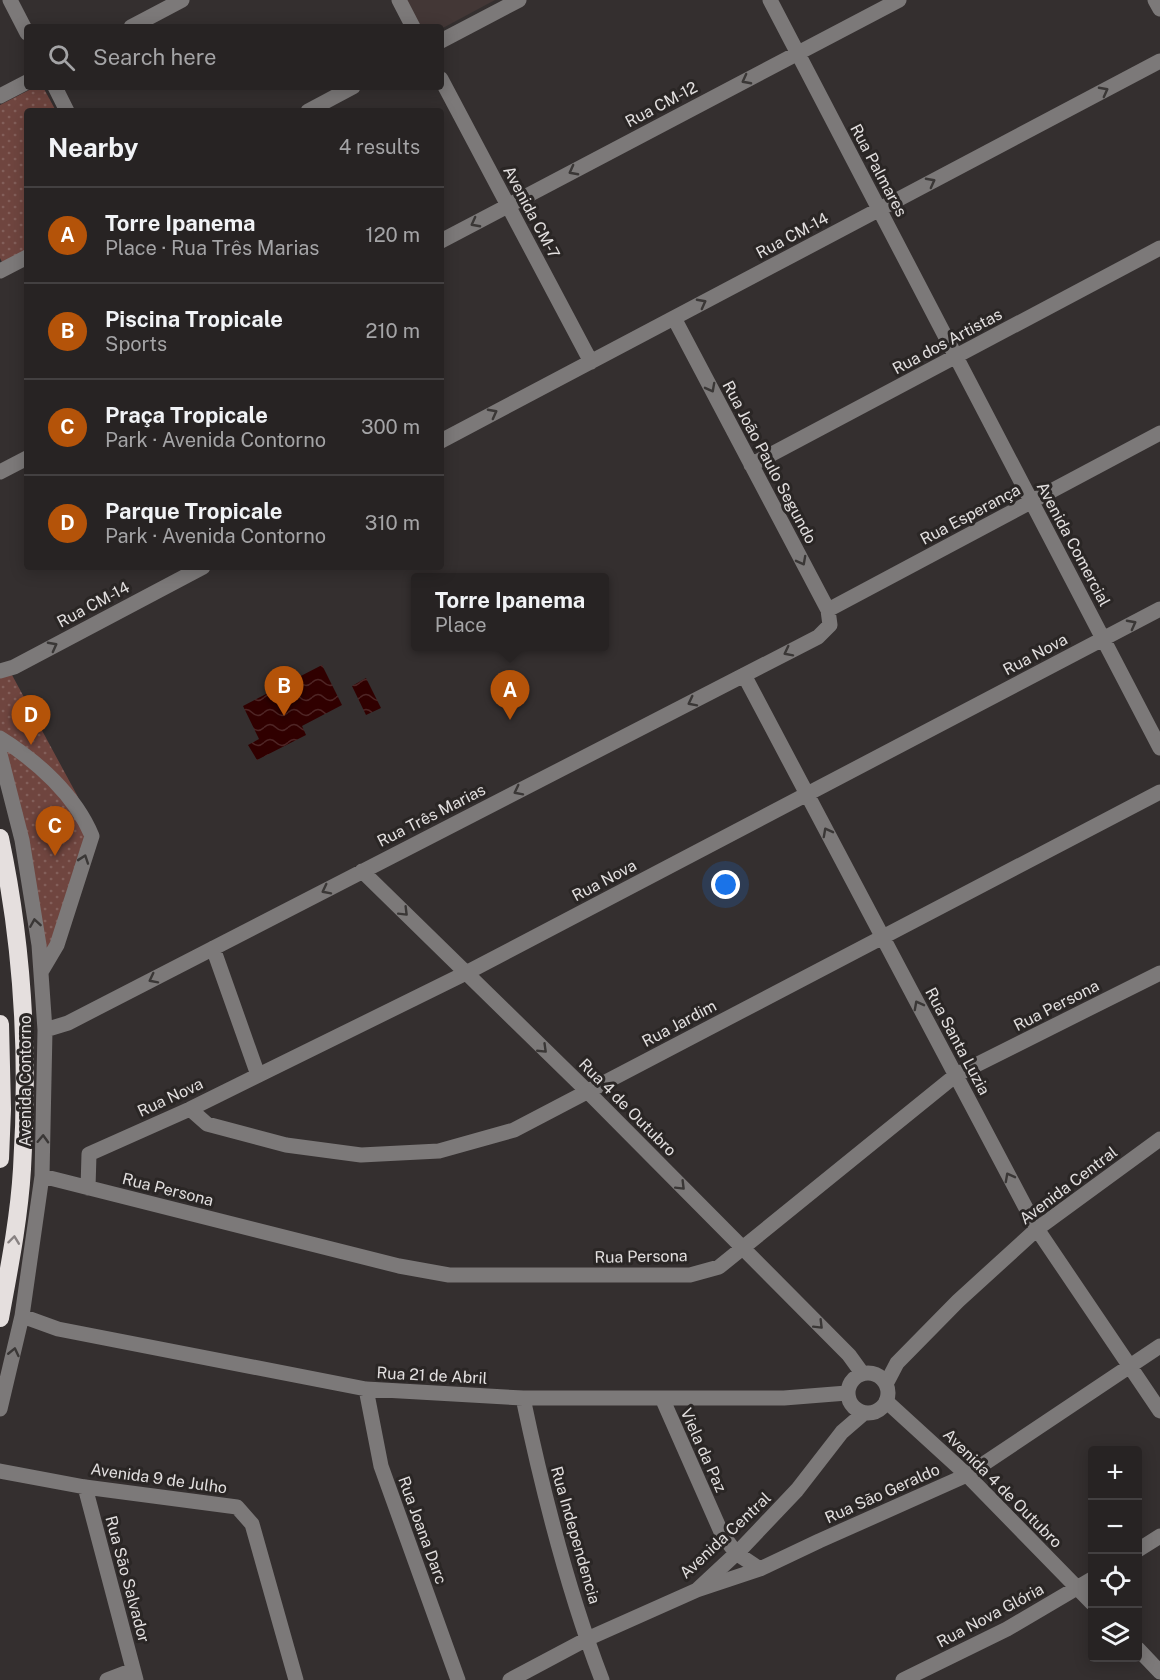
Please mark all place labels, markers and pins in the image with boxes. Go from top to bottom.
pin: B [264,666,304,716]
pin: A [490,670,530,720]
pin: D [12,696,51,745]
pin: C [36,806,74,856]

